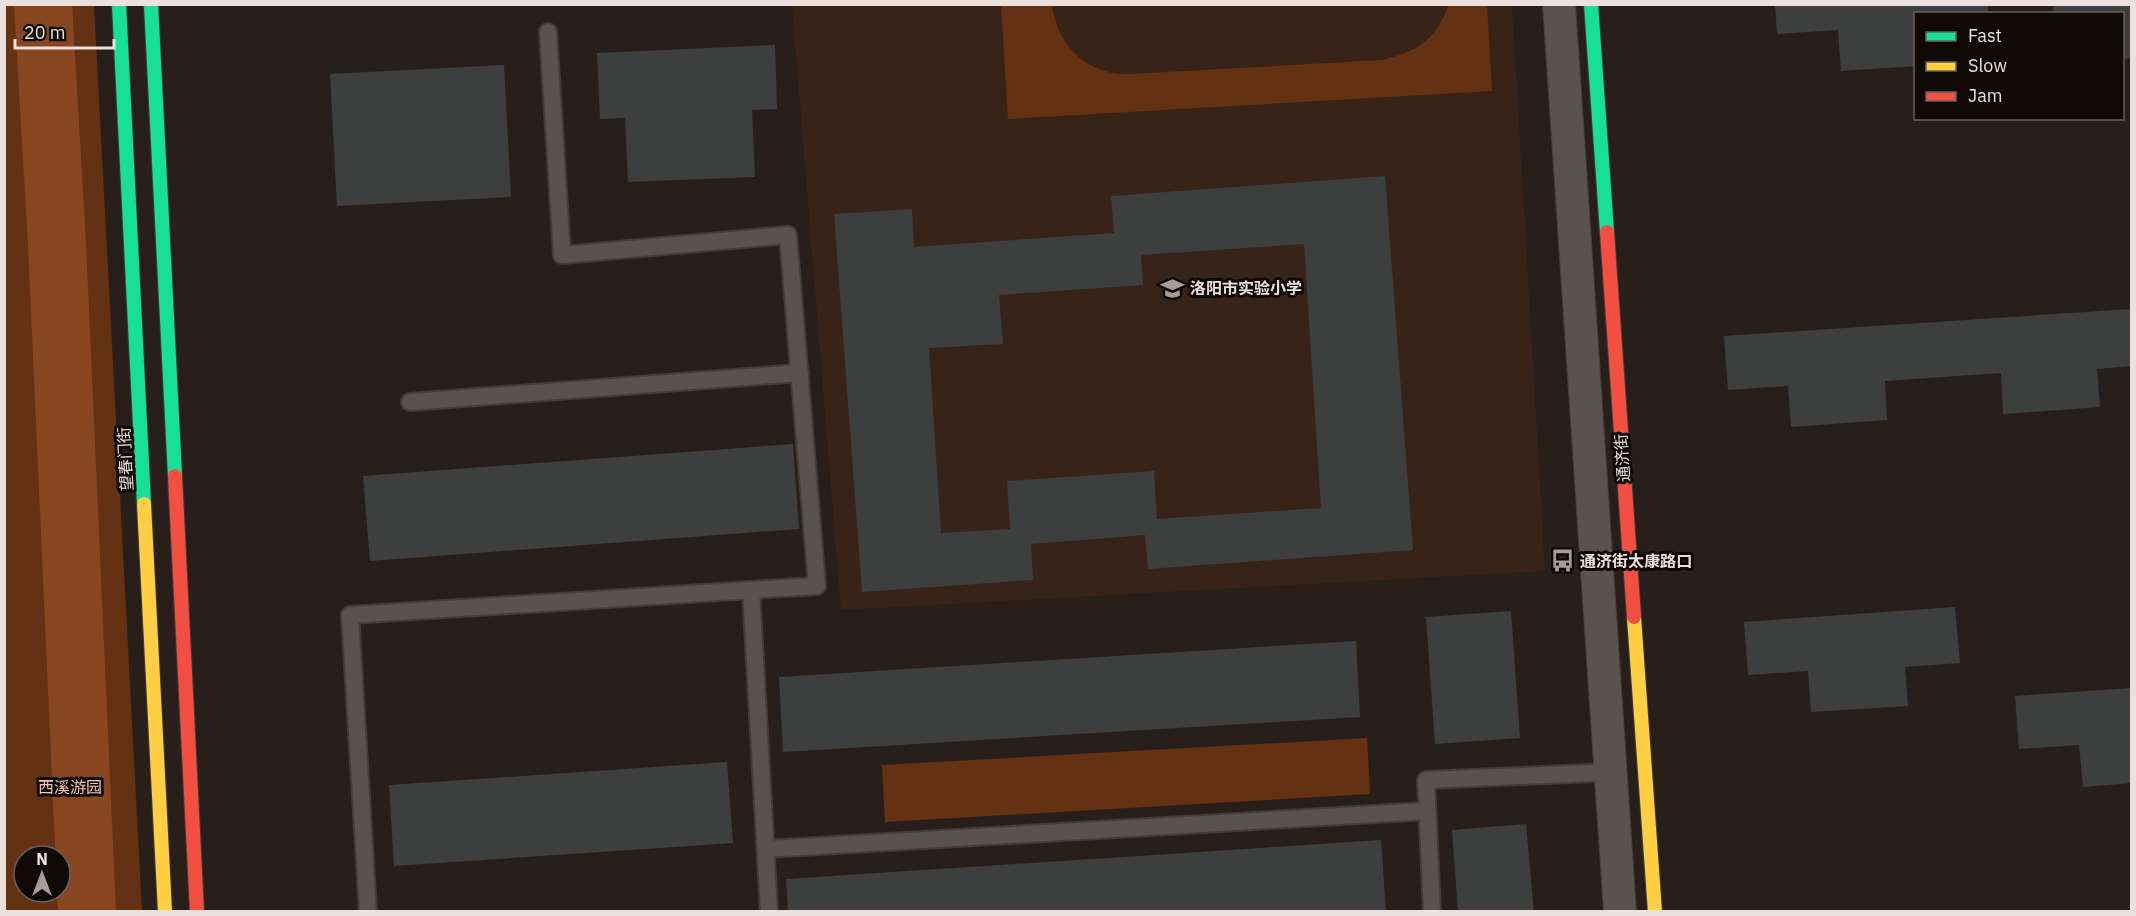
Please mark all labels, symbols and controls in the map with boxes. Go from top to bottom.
scale bar [15,12,114,50]
legend [1914,12,2124,120]
text: 20 m [24,21,66,44]
text: Fast [1968,24,2002,47]
text: Slow [1968,54,2007,77]
text: Jam [1968,84,2003,107]
school or university icon: 洛阳市实验小学 [1159,275,1185,301]
place label: 洛阳市实验小学 [1190,278,1302,298]
street label: 望春门街 [113,427,137,491]
street label: 通济街 [1610,433,1634,483]
bus stop icon: 通济街太康路口 [1549,548,1575,574]
place label: 通济街太康路口 [1580,551,1692,571]
park label: 西溪游园 [38,777,102,797]
north arrow [12,844,72,904]
text: N [36,849,48,869]

